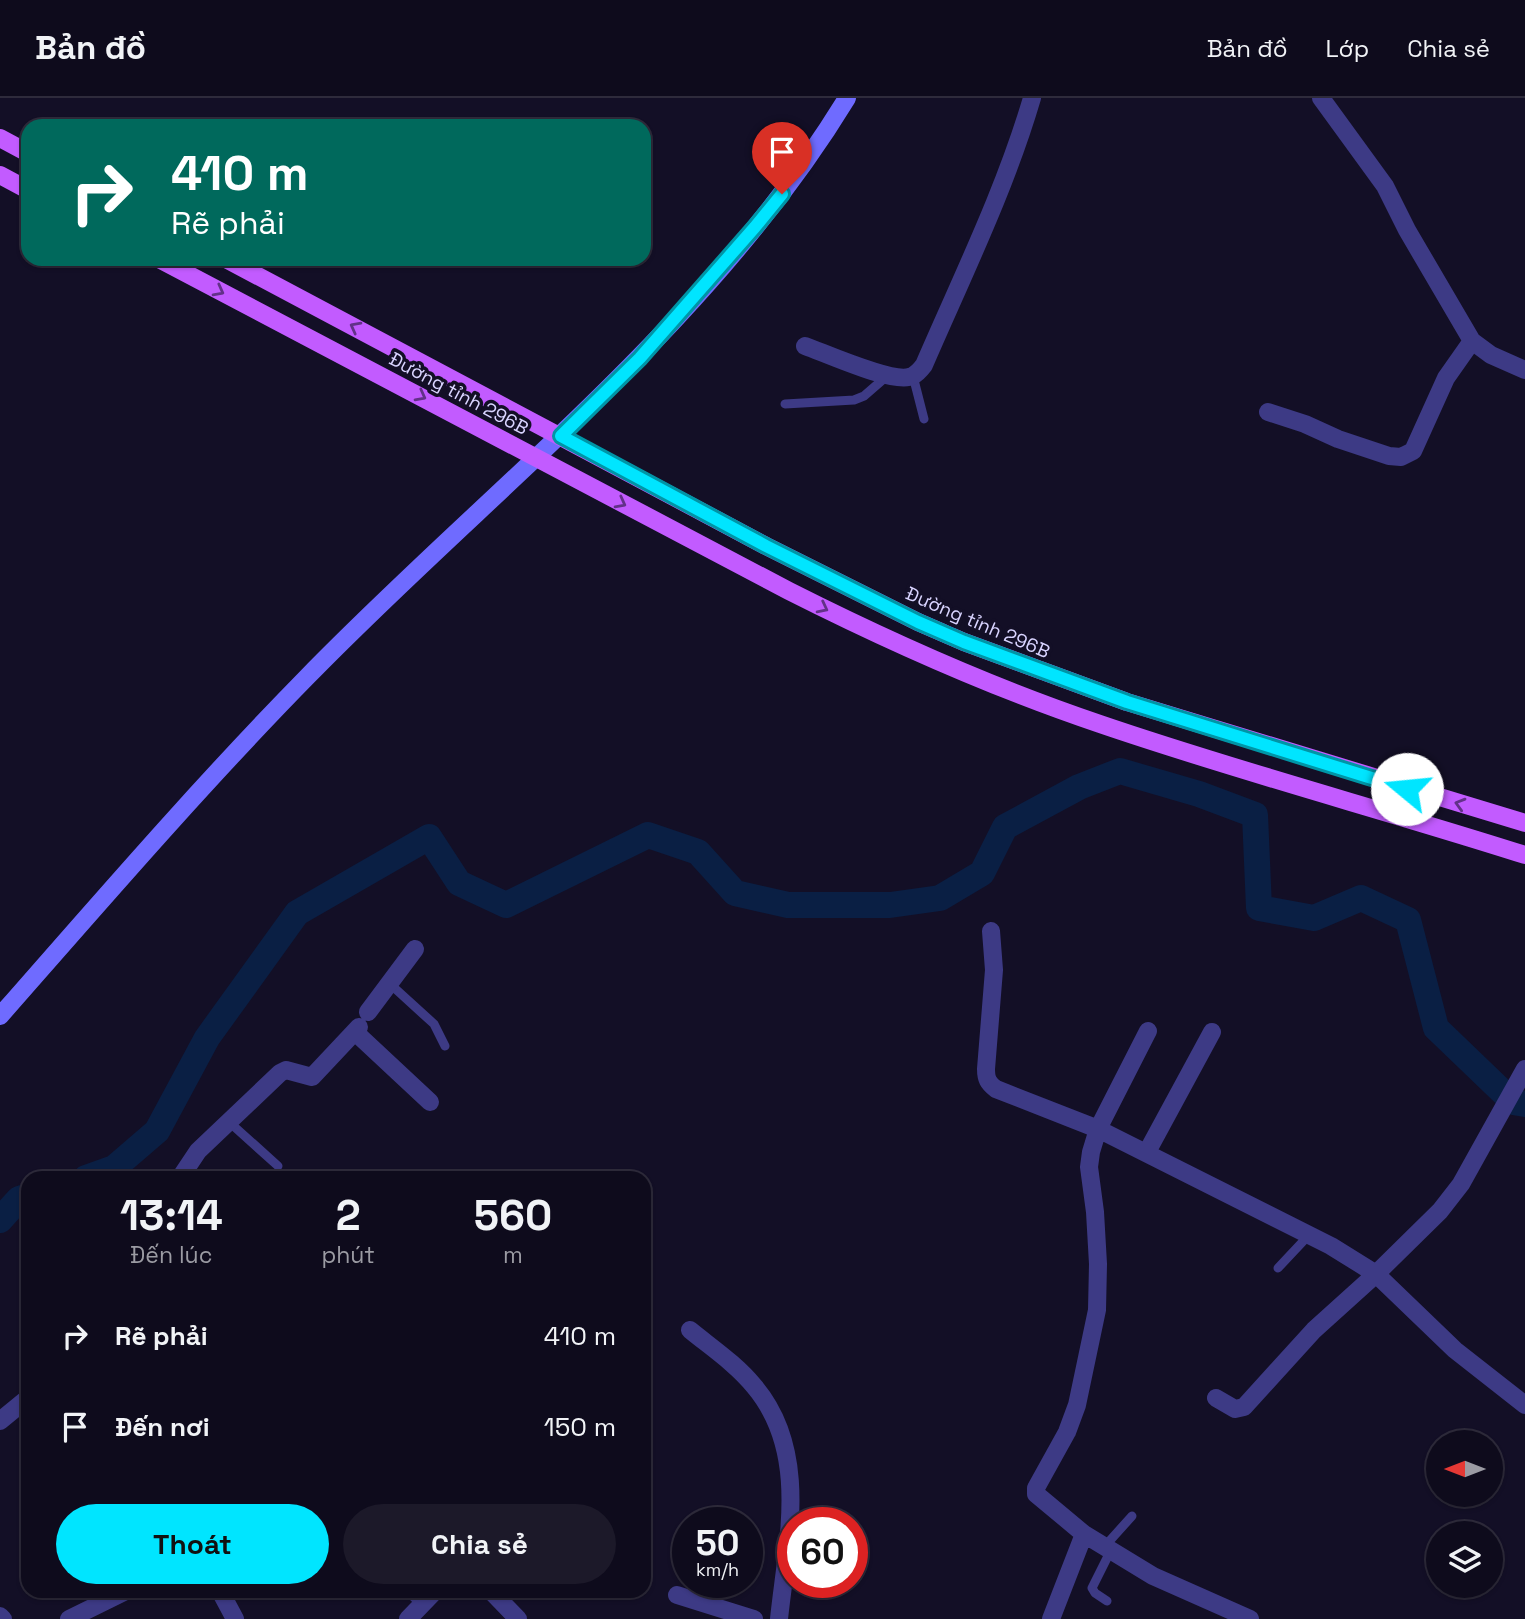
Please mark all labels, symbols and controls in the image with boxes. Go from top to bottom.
text: Bản đồ [35,27,146,69]
text: Bản đồ [1207,33,1288,64]
text: Lớp [1326,33,1369,64]
text: Chia sẻ [1407,33,1490,64]
pin [752,122,812,194]
icon: arrive [763,133,801,171]
text: 410 m [171,142,309,204]
icon: right [56,147,147,238]
text: Rẽ phải [171,203,285,243]
one-way arrow [212,282,224,296]
one-way arrow [350,322,362,335]
street label: Đường tỉnh 296B [385,346,533,441]
one-way arrow [413,388,426,401]
one-way arrow [614,495,626,509]
street label: Đường tỉnh 296B [902,581,1054,664]
one-way arrow [816,600,828,614]
position arrow [1370,752,1444,826]
one-way arrow [1454,798,1466,813]
text: 13:14 [120,1189,223,1242]
text: 2 [336,1189,361,1242]
text: 560 [474,1189,552,1242]
text: Đến lúc [130,1240,212,1270]
text: phút [321,1240,375,1270]
text: m [503,1240,523,1270]
icon: right [56,1317,94,1355]
text: Rẽ phải [115,1319,208,1353]
text: 410 m [544,1319,616,1353]
icon: arrive [56,1408,94,1446]
text: Đến nơi [115,1410,210,1444]
text: 150 m [544,1410,616,1444]
north arrow [1426,1430,1503,1507]
map controls [1426,1430,1503,1598]
button: Thoát [56,1504,329,1584]
button: Chia sẻ [343,1504,616,1584]
speed limit sign: 60 [777,1507,868,1598]
text: 50 [696,1521,739,1565]
button: layers [1426,1521,1503,1598]
text: km/h [696,1558,739,1581]

